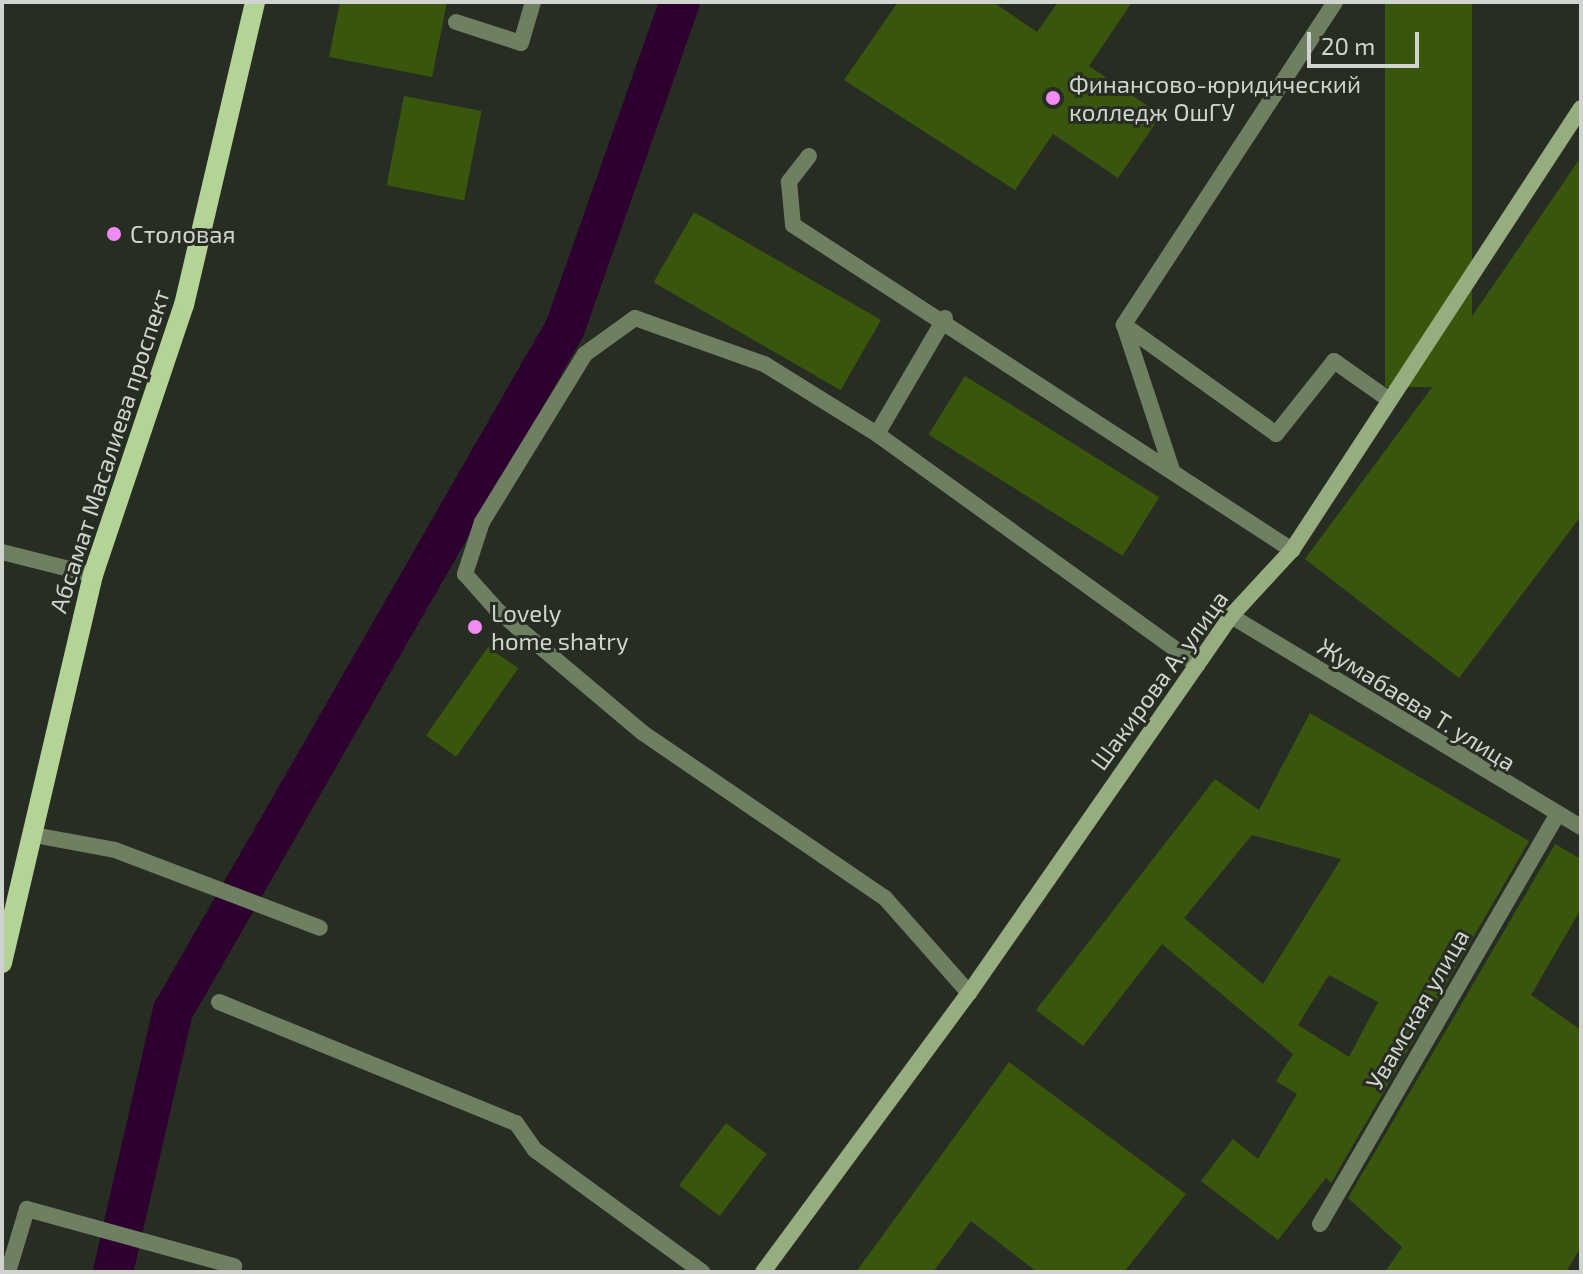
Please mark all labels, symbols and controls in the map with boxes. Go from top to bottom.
scale bar [1311,16,1423,66]
text: 20 m [1321,31,1375,60]
place label: Финансово-юридический колледж ОшГУ [1069,70,1361,126]
marker: Финансово-юридический колледж ОшГУ [1044,89,1062,107]
place label: Столовая [130,220,236,248]
marker: Столовая [105,225,123,243]
street label: Абсамат Масалиева проспект [43,286,175,616]
street label: Шакирова А. улица [1084,585,1234,775]
place label: Lovely home shatry [491,599,629,655]
marker: Lovely home shatry [466,618,484,636]
street label: Жумабаева Т. улица [1313,631,1521,777]
street label: Увамская улица [1359,924,1475,1094]

